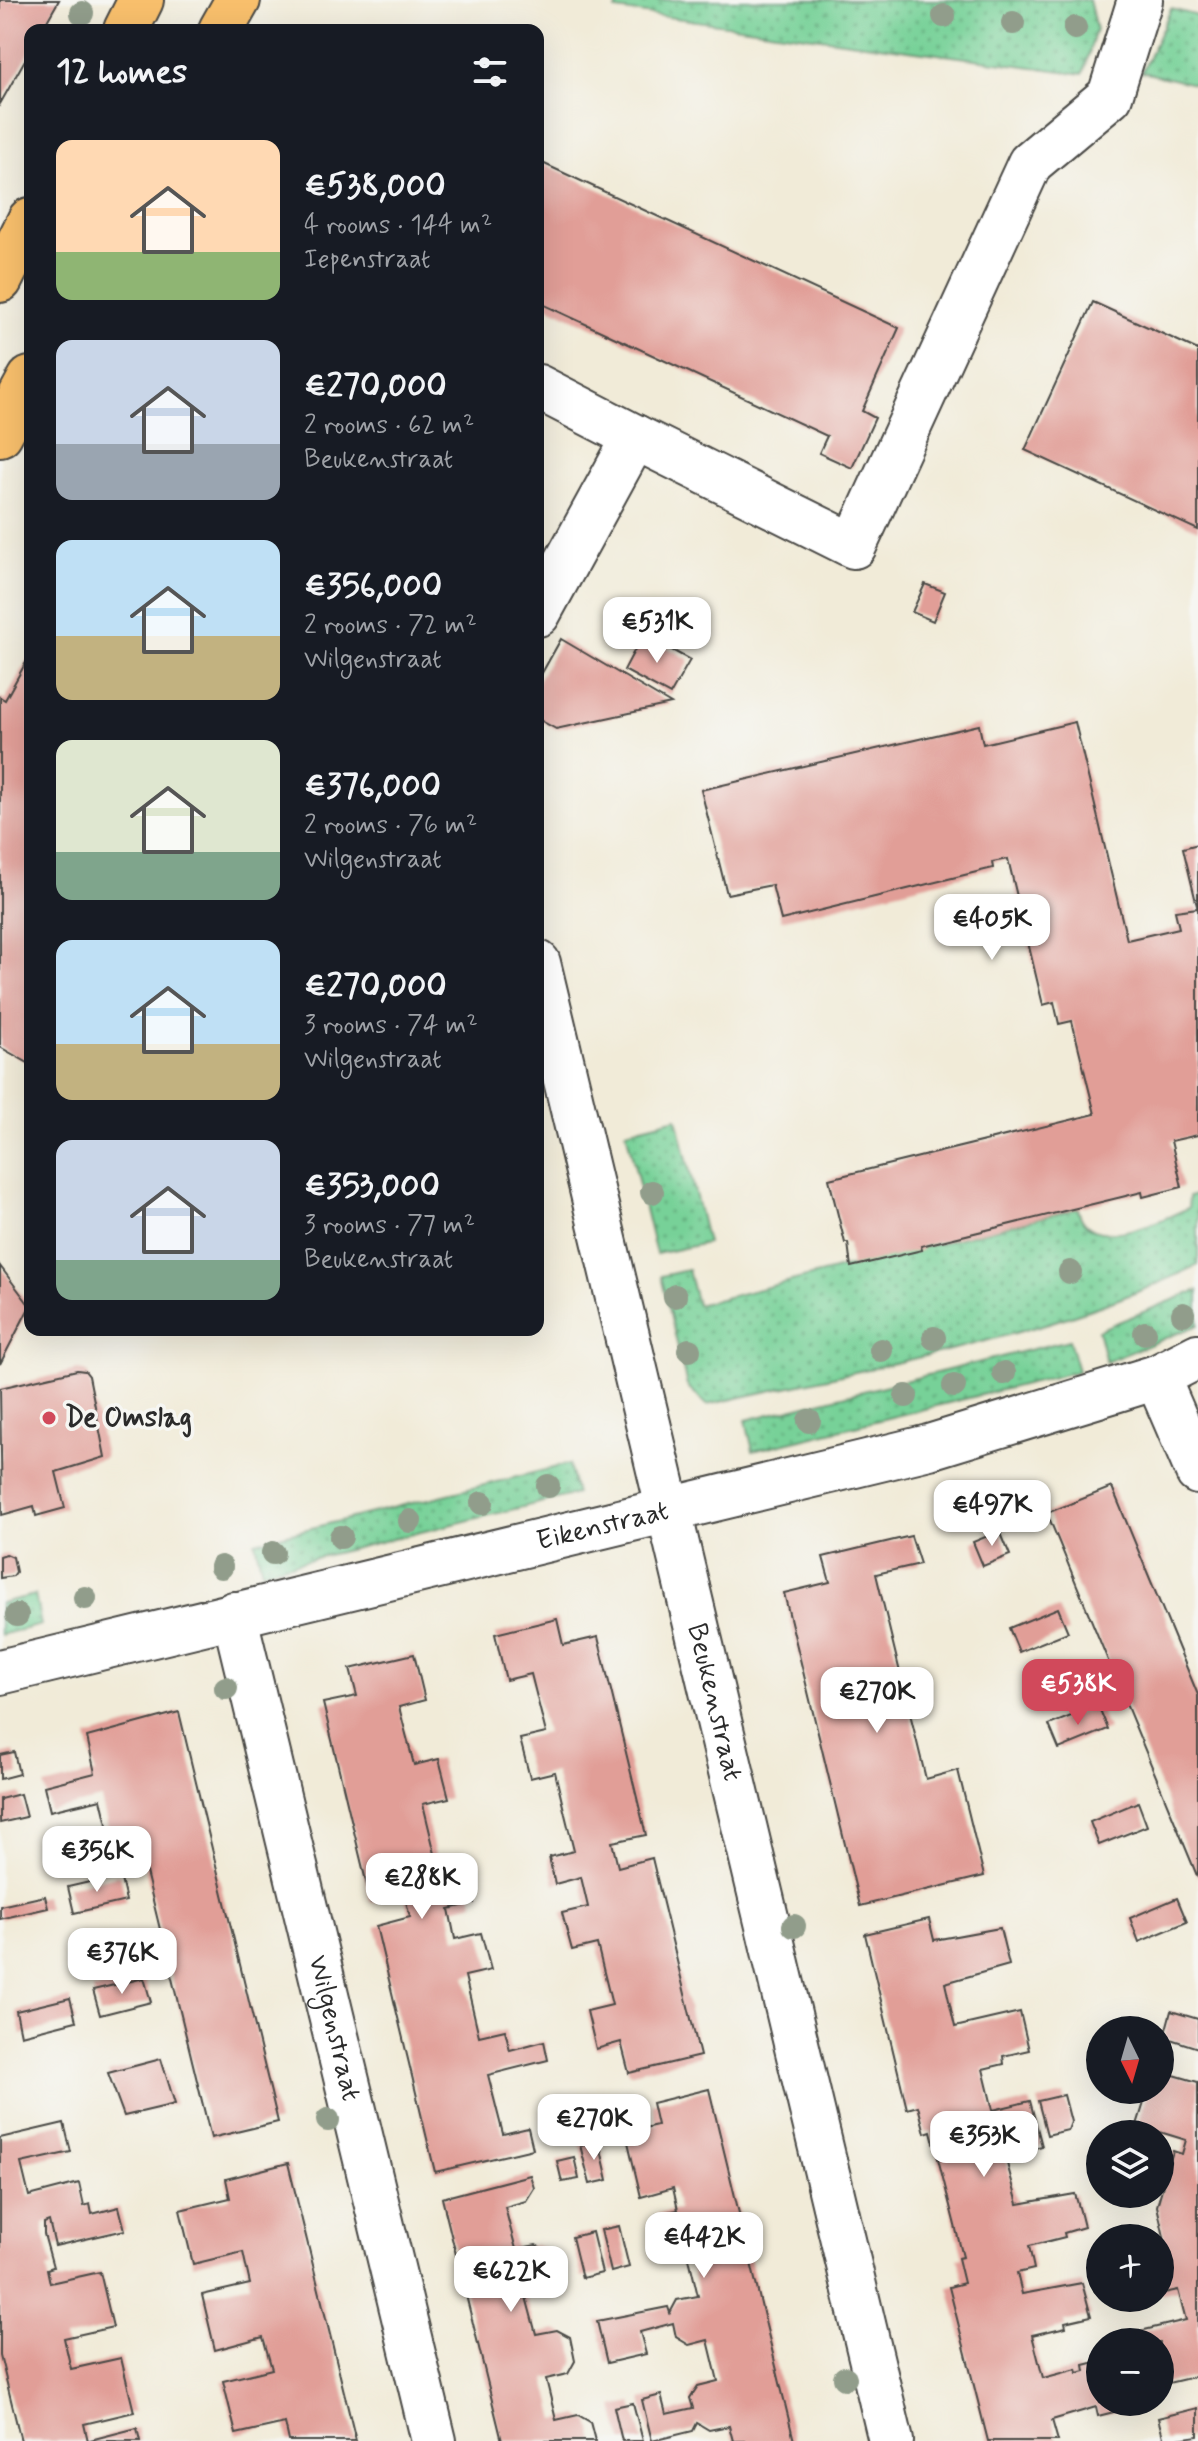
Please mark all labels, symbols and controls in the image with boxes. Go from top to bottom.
text: 12 homes [56,50,187,95]
icon: filters [468,50,512,94]
text: €538,000 [304,164,446,209]
icon: home [120,172,216,268]
text: 4 rooms · 144 m² [304,209,492,243]
text: Iepenstraat [304,243,431,277]
text: €270,000 [304,364,447,409]
icon: home [120,372,216,468]
text: 2 rooms · 62 m² [304,409,474,443]
text: Beukenstraat [304,443,453,477]
text: €356,000 [304,564,442,609]
icon: home [120,572,216,668]
pin: €531K [601,597,713,665]
text: €531K [621,606,693,640]
text: 2 rooms · 72 m² [304,609,477,643]
text: Wilgenstraat [304,643,442,677]
text: €376,000 [304,764,441,809]
icon: home [120,772,216,868]
text: 2 rooms · 76 m² [304,809,477,843]
text: Wilgenstraat [304,843,442,877]
pin: €405K [936,894,1048,962]
text: €405K [952,903,1032,937]
text: €270,000 [304,964,447,1009]
icon: home [120,972,216,1068]
text: 3 rooms · 74 m² [304,1009,478,1043]
text: Wilgenstraat [304,1043,442,1077]
text: €353,000 [304,1164,440,1209]
icon: home [120,1172,216,1268]
text: 3 rooms · 77 m² [304,1209,475,1243]
text: Beukenstraat [304,1243,453,1277]
place label: De Omslag [65,1400,192,1438]
marker: De Omslag [40,1409,58,1427]
pin: €497K [936,1480,1048,1548]
text: €497K [952,1489,1032,1523]
street label: Eikenstraat [533,1492,672,1560]
street label: Beukenstraat [678,1620,751,1785]
pin: €538K [1022,1659,1134,1727]
pin: €270K [821,1667,933,1735]
text: €538K [1040,1668,1116,1702]
text: €270K [839,1676,915,1710]
pin: €356K [41,1826,153,1894]
text: €356K [60,1835,134,1869]
pin: €288K [366,1853,478,1921]
text: €288K [384,1862,460,1896]
pin: €376K [66,1928,178,1996]
text: €376K [86,1937,158,1971]
street label: Wilgenstraat [299,1952,370,2105]
north arrow [1086,2016,1174,2104]
map controls [1086,2016,1174,2416]
pin: €270K [538,2094,650,2162]
text: €270K [556,2103,632,2137]
pin: €353K [928,2111,1040,2179]
text: €353K [948,2120,1020,2154]
button: layers [1086,2120,1174,2208]
pin: €442K [648,2212,760,2280]
text: €442K [663,2221,745,2255]
button: + [1086,2224,1174,2312]
pin: €622K [455,2246,567,2314]
text: €622K [472,2255,550,2289]
button: − [1086,2328,1174,2416]

